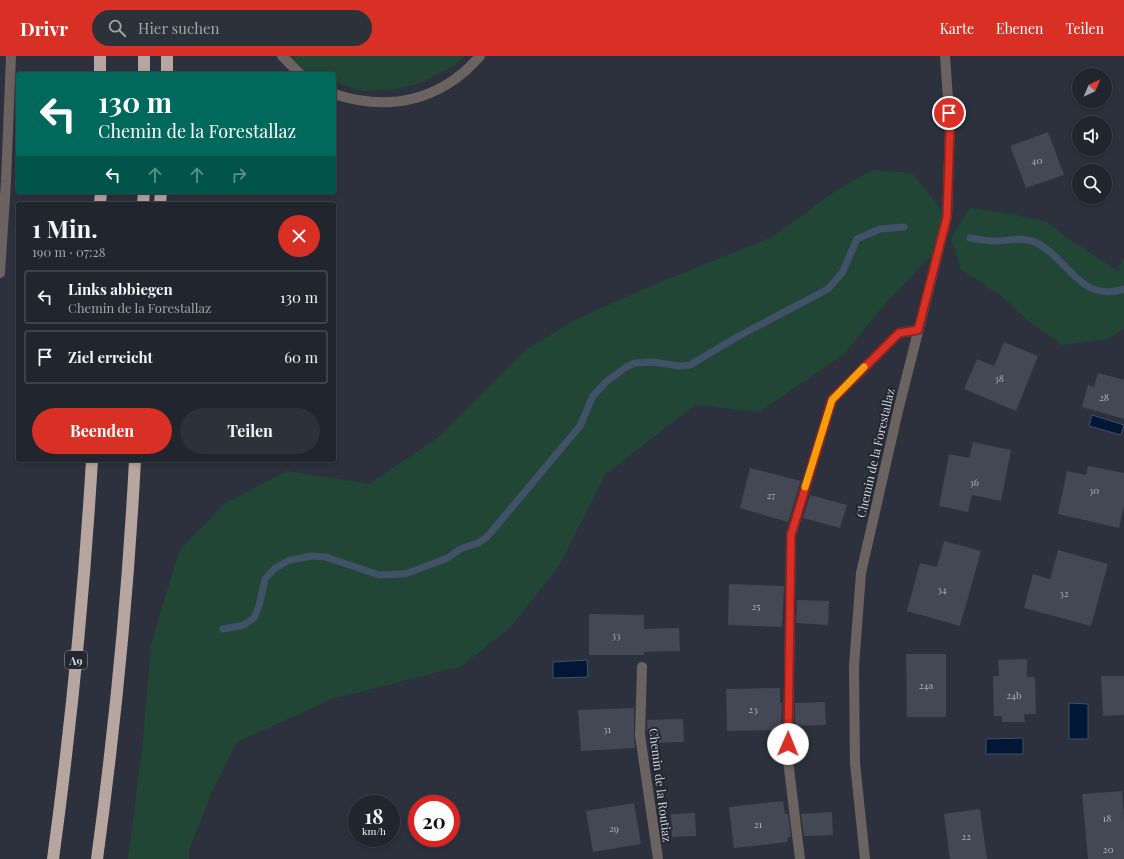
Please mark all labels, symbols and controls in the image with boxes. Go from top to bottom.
search box [92,10,372,46]
text: Drivr [20,15,68,41]
icon: search [106,17,128,39]
text: Hier suchen [138,18,220,38]
text: Karte [940,19,974,38]
text: Ebenen [996,19,1043,38]
text: Teilen [1065,19,1104,38]
north arrow [1072,68,1112,108]
map controls [1072,68,1112,204]
text: 130 m [98,83,172,120]
icon: left [32,88,84,140]
pin [932,96,966,130]
icon: arrive [938,102,960,124]
button: sound [1072,116,1112,156]
text: Chemin de la Forestallaz [98,119,296,143]
house number: 40 [1032,153,1042,167]
icon: left [102,164,124,186]
icon: ahead [144,164,166,186]
icon: ahead [186,164,208,186]
icon: right [228,164,250,186]
button: search [1072,164,1112,204]
text: 1 Min. [32,212,98,244]
button: close [278,215,320,257]
text: 190 m · 07:28 [32,243,105,260]
text: Links abbiegen [68,279,173,299]
icon: left [34,286,56,308]
text: 130 m [280,287,318,307]
text: Chemin de la Forestallaz [68,299,211,316]
icon: arrive [34,346,56,368]
text: Ziel erreicht [68,347,153,367]
text: 60 m [284,347,318,367]
house number: 38 [994,371,1004,385]
street label: Chemin de la Forestallaz [852,387,898,519]
house number: 28 [1099,390,1109,404]
button: Beenden [32,408,172,454]
button: Teilen [180,408,320,454]
house number: 36 [969,475,979,489]
house number: 30 [1089,483,1099,497]
house number: 27 [767,488,775,502]
house number: 34 [937,582,947,596]
house number: 32 [1059,586,1069,600]
house number: 25 [752,599,760,613]
house number: 33 [611,628,621,642]
road number: A9 [65,651,87,669]
house number: 24a [919,678,933,692]
house number: 24b [1006,688,1022,702]
house number: 23 [748,702,758,716]
house number: 31 [603,722,611,736]
position arrow [767,723,809,765]
street label: Chemin de la Routiaz [646,727,676,843]
speed limit sign: 20 [408,795,460,847]
text: 18 [365,802,383,829]
house number: 18 [1103,811,1111,825]
house number: 21 [754,817,763,831]
house number: 29 [609,821,619,835]
text: km/h [362,824,386,838]
house number: 22 [961,829,971,843]
house number: 20 [1103,842,1113,856]

